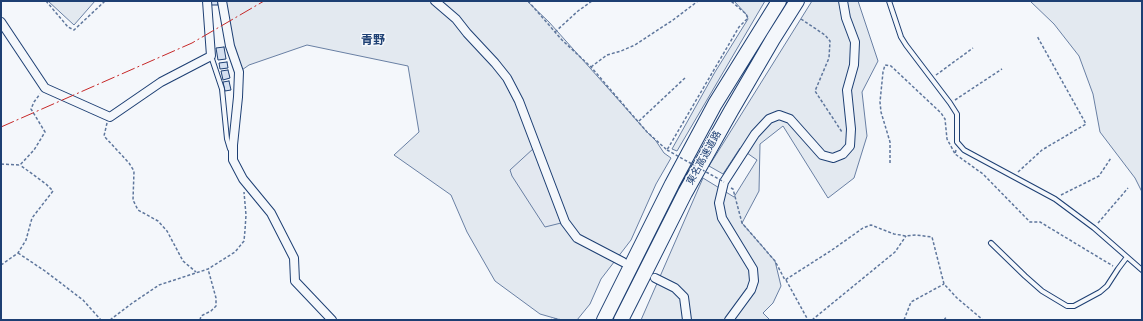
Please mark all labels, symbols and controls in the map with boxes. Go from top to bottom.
district label: 青野 [361,34,385,48]
street label: 東名高速道路 [684,129,724,187]

